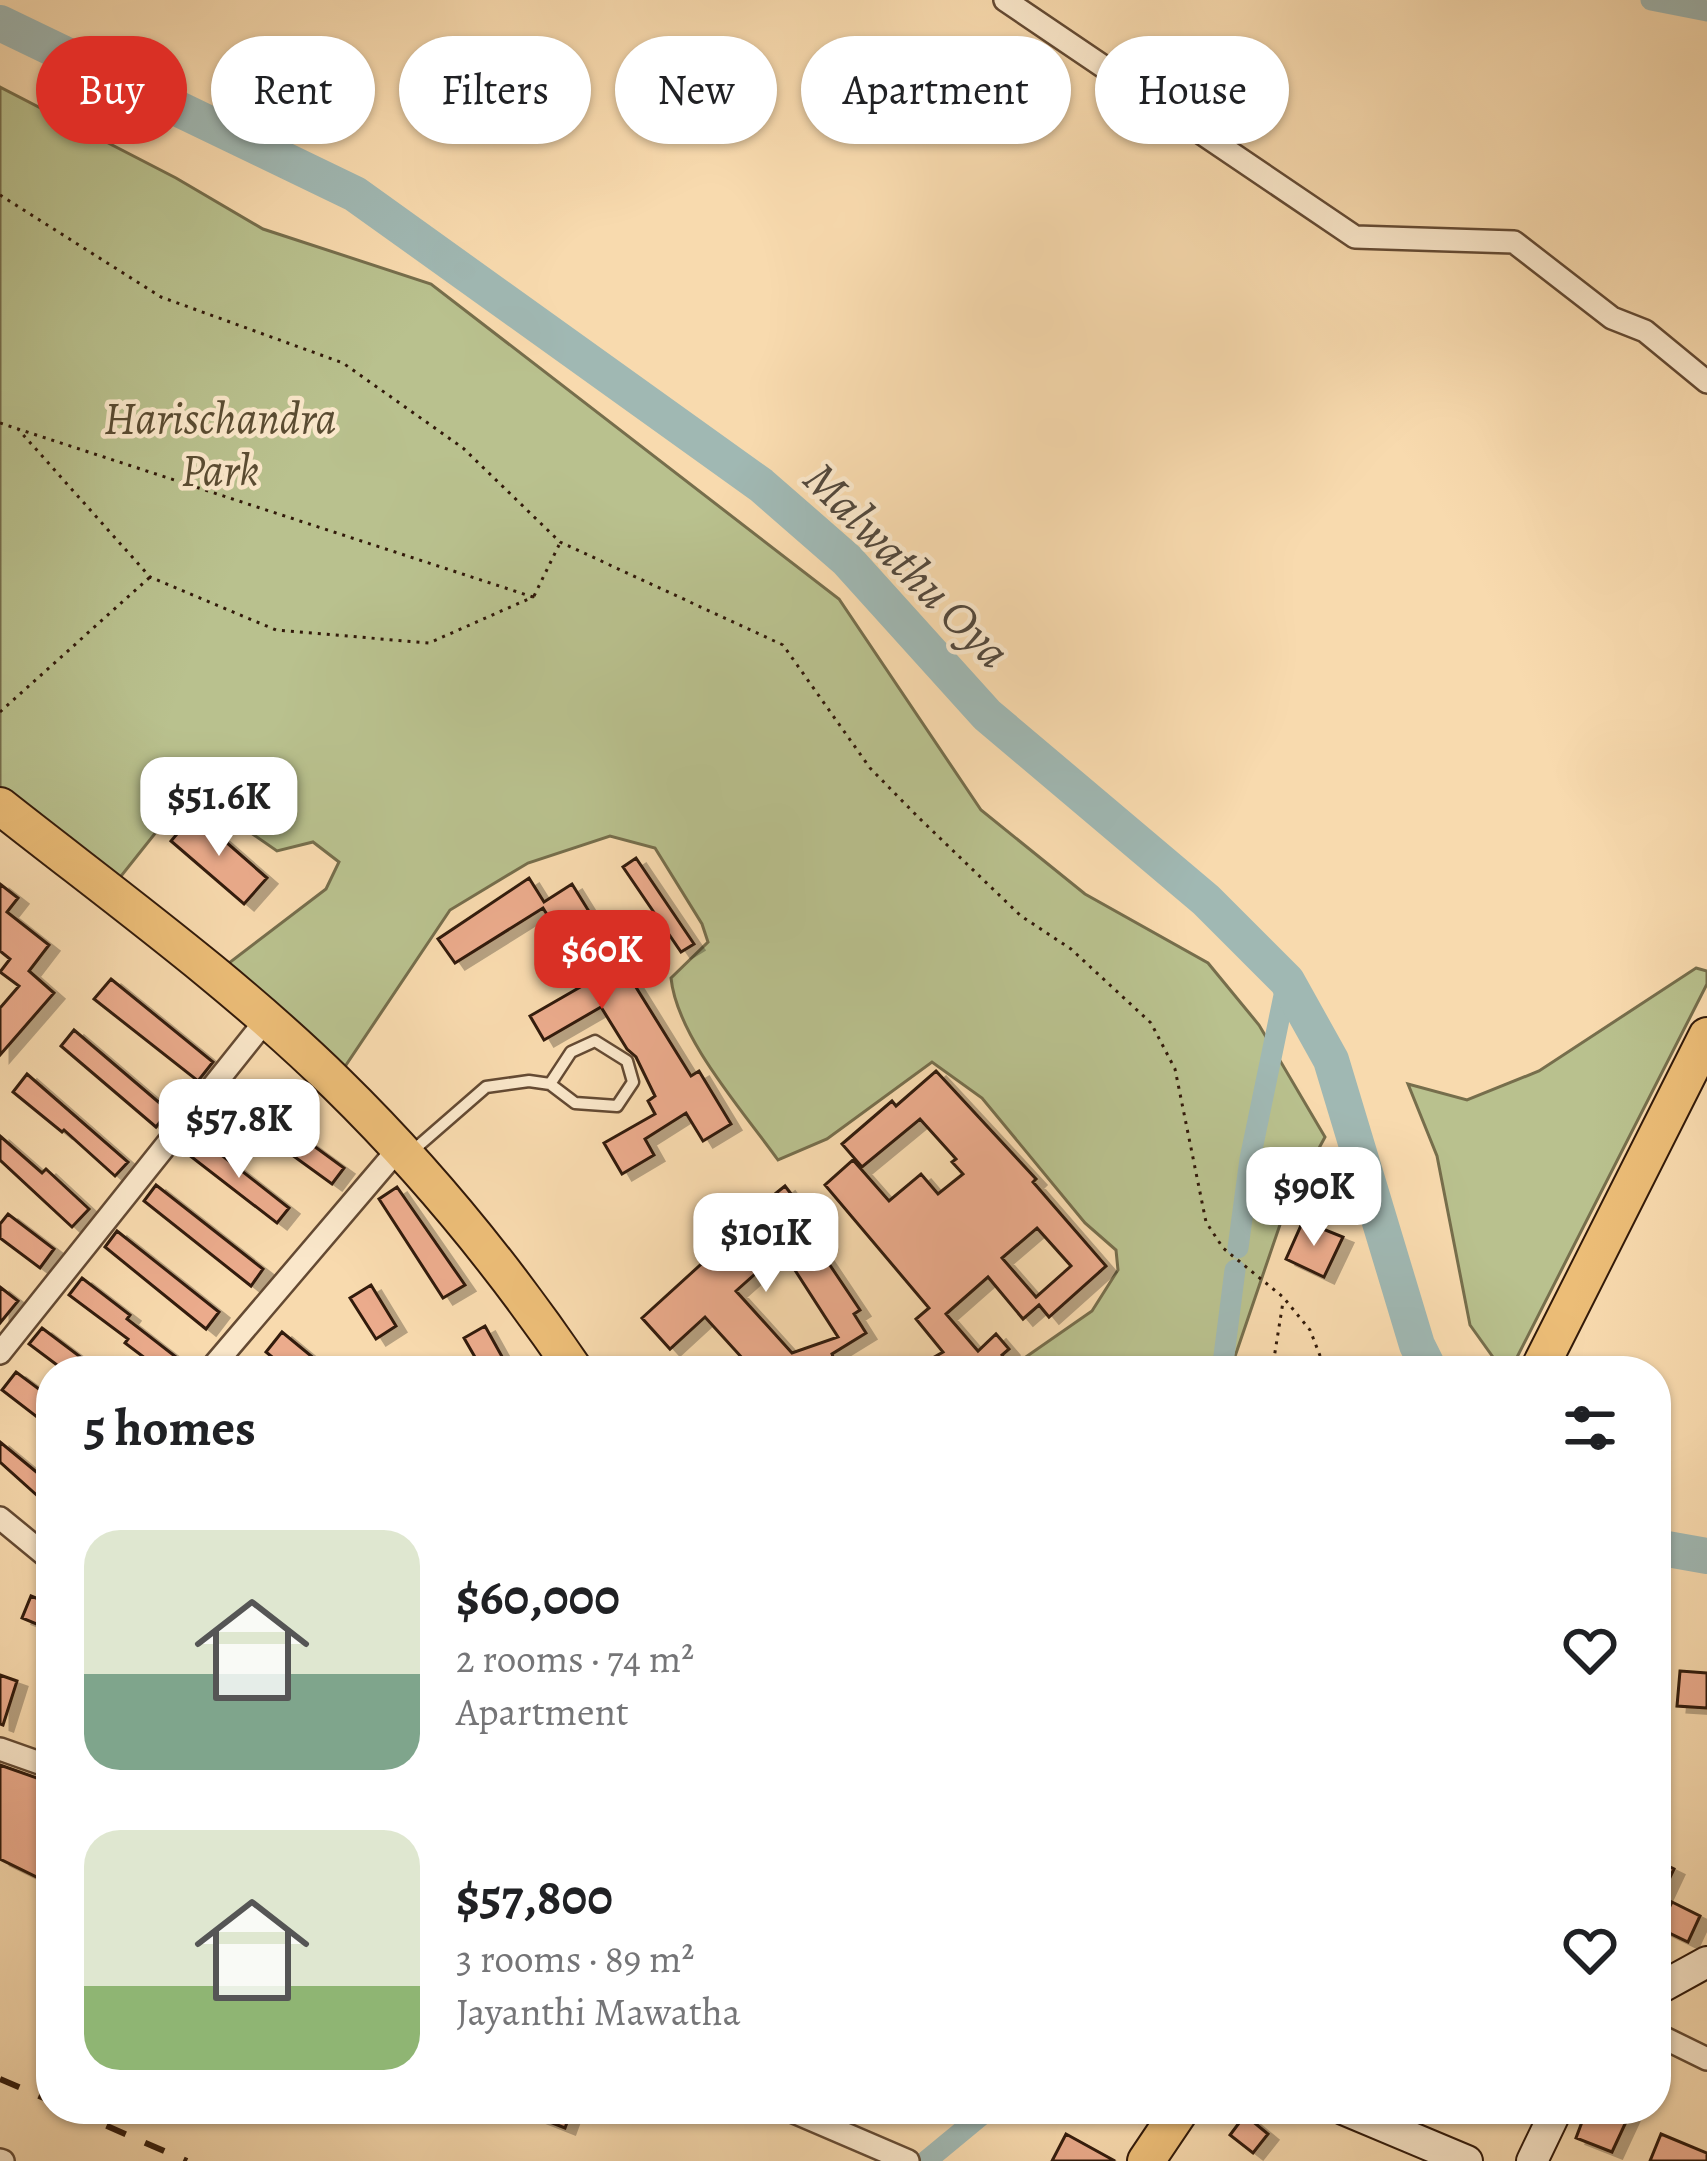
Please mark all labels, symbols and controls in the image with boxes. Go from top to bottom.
chip: Buy [36,36,187,144]
chip: Rent [211,36,375,144]
chip: Filters [399,36,591,144]
chip: New [615,36,777,144]
chip: Apartment [801,36,1071,144]
chip: House [1095,36,1289,144]
park label: Harischandra Park [104,387,336,501]
water label: Malwathu Oya [789,447,1025,683]
pin: $51.6K [121,757,317,859]
text: $51.6K [167,769,271,822]
pin: $60K [531,910,673,1012]
text: $60K [561,922,643,975]
pin: $57.8K [141,1079,337,1181]
text: $57.8K [186,1091,292,1144]
pin: $90K [1243,1147,1385,1249]
text: $90K [1273,1159,1355,1212]
pin: $101K [682,1193,850,1295]
text: $101K [720,1205,812,1258]
text: 5 homes [84,1393,256,1463]
icon: filters [1557,1395,1623,1461]
text: $60,000 [456,1562,620,1632]
icon: home [180,1578,324,1722]
icon: heart [1557,1617,1623,1683]
text: 2 rooms · 74 m² [456,1632,694,1685]
text: Apartment [456,1685,629,1738]
text: $57,800 [456,1862,613,1932]
icon: home [180,1878,324,2022]
icon: heart [1557,1917,1623,1983]
text: 3 rooms · 89 m² [456,1932,694,1985]
text: Jayanthi Mawatha [456,1985,741,2038]

